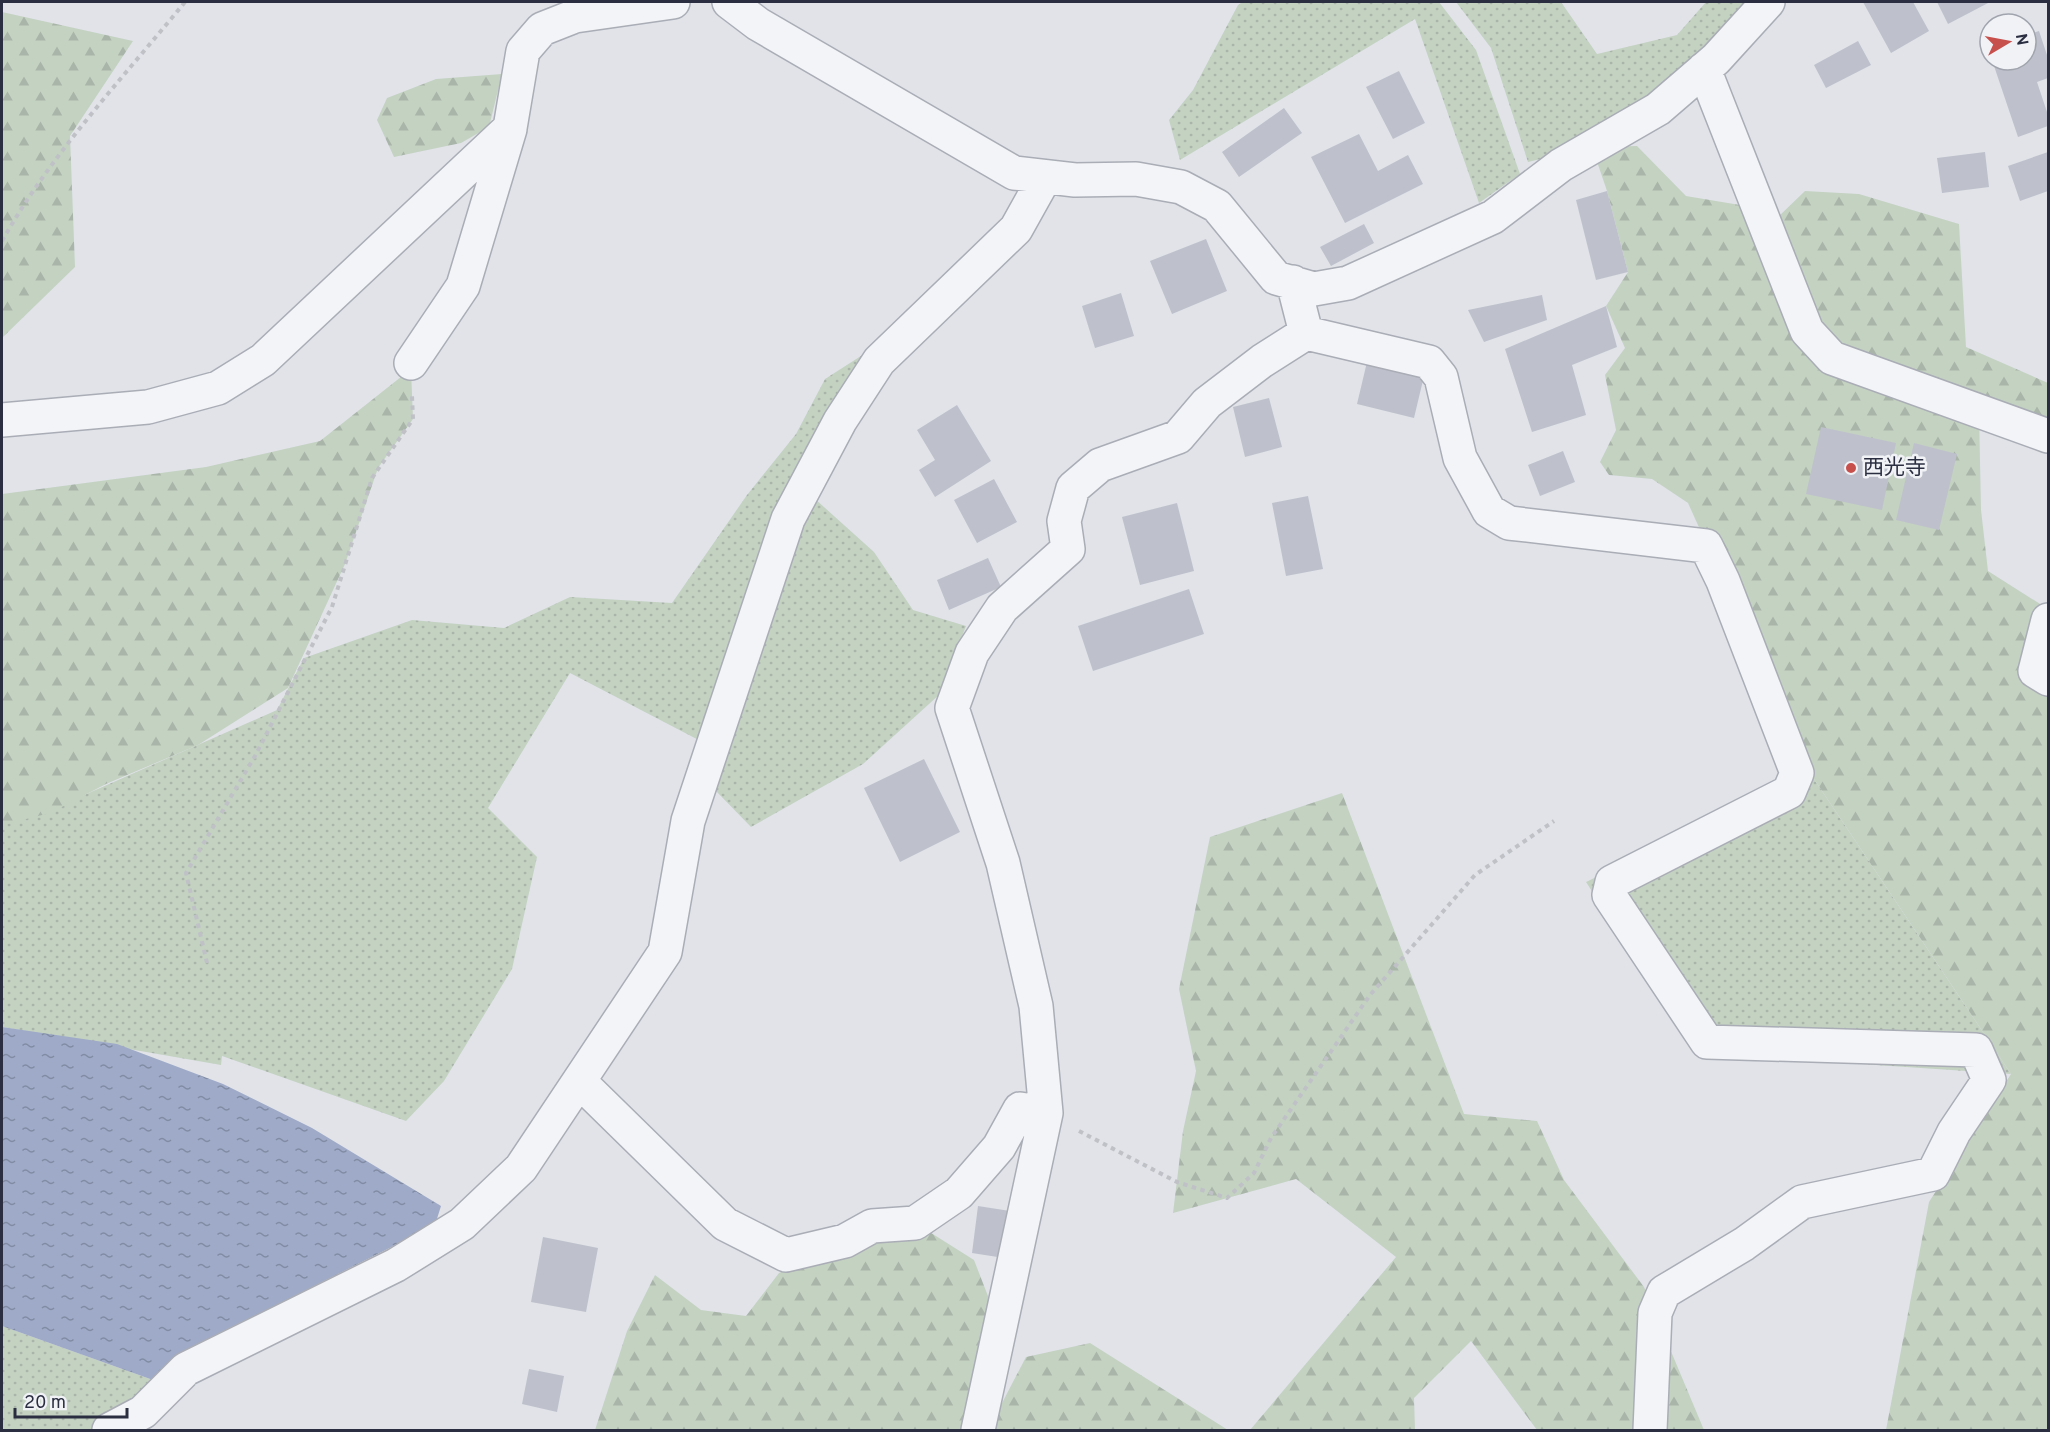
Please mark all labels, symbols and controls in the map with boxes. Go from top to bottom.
north arrow [1978,12,2038,72]
text: N [2010,32,2032,47]
place label: 西光寺 [1863,455,1926,482]
marker: 西光寺 [1844,461,1858,475]
scale bar [15,1381,128,1419]
text: 20 m [24,1392,66,1415]

